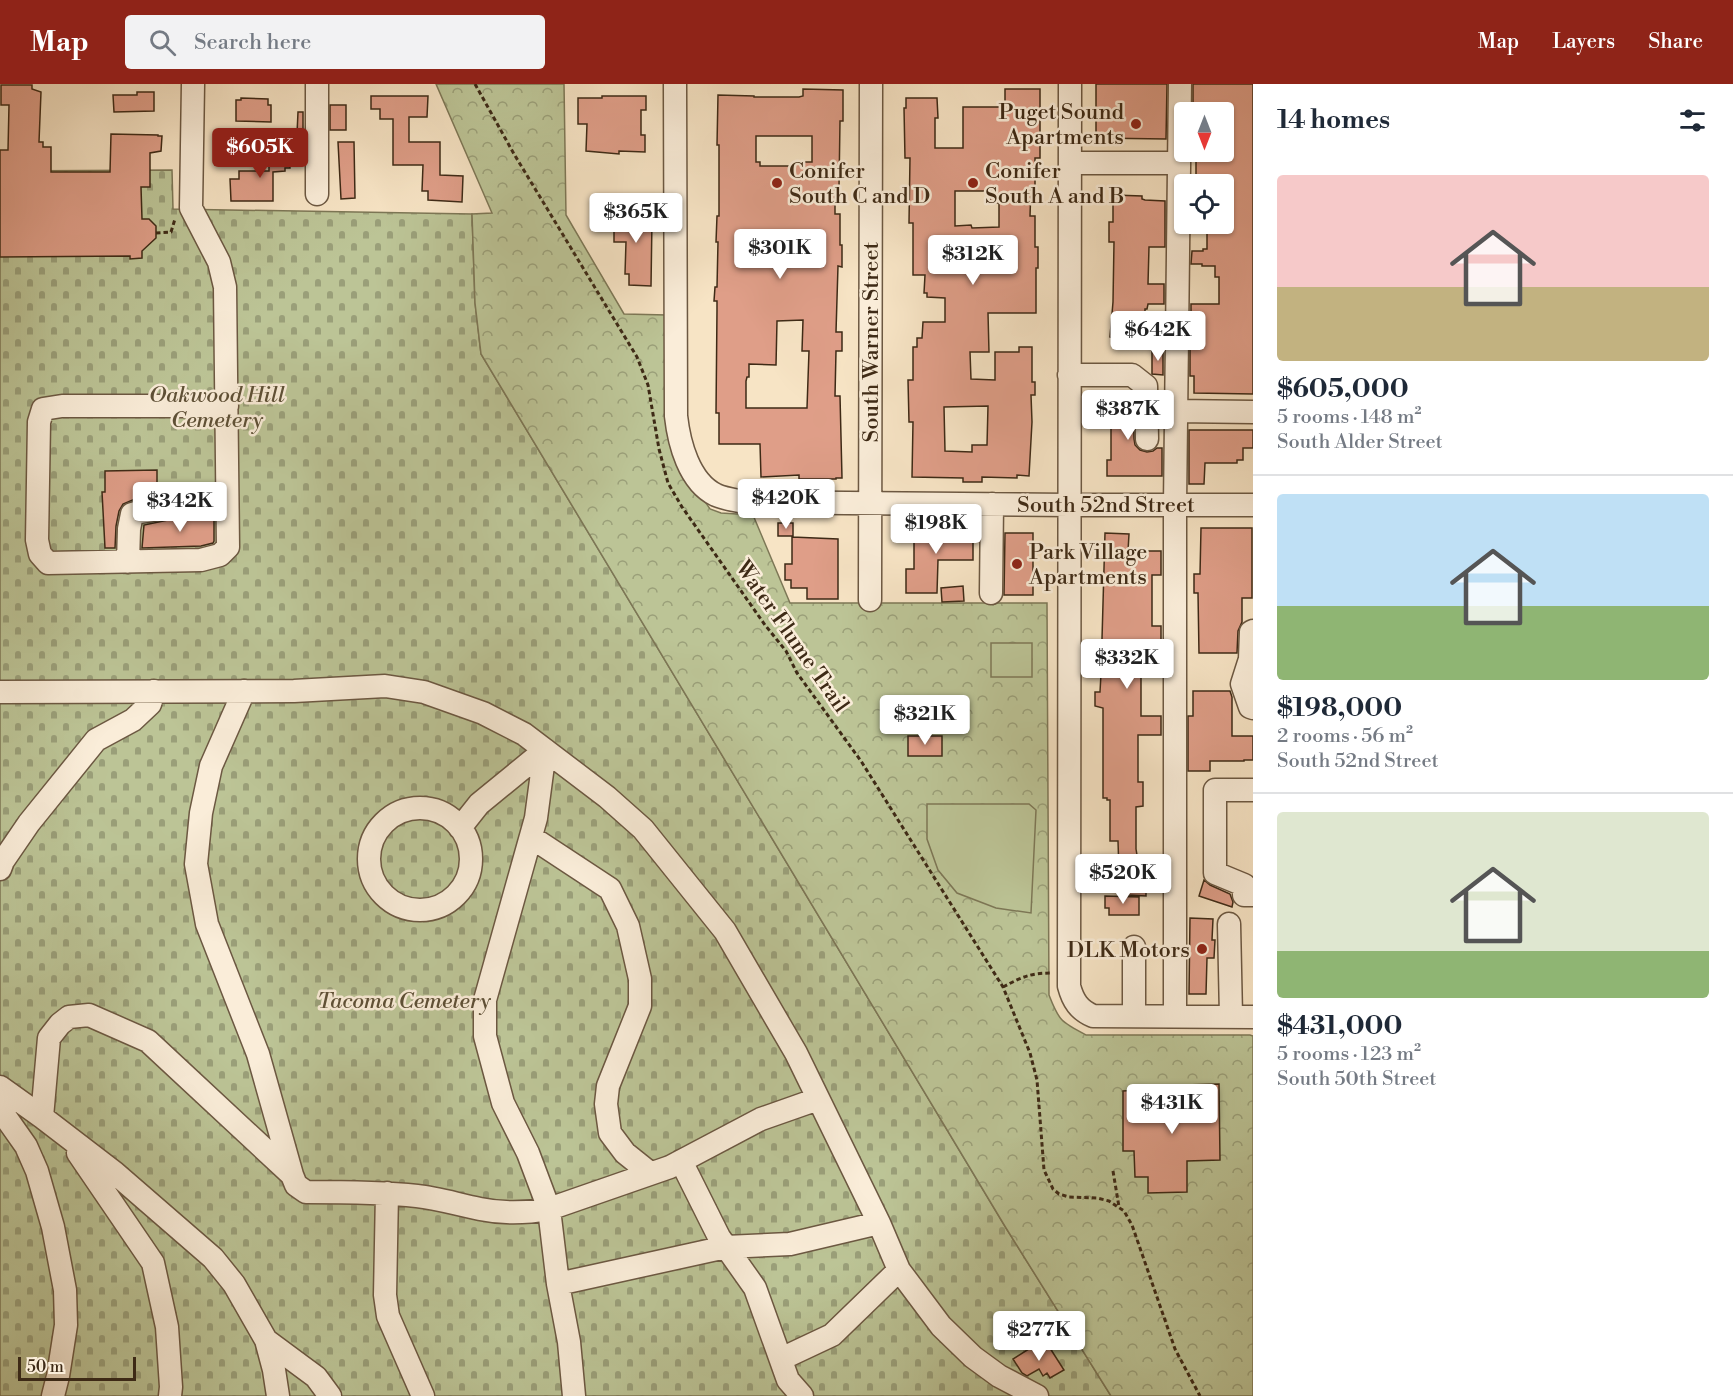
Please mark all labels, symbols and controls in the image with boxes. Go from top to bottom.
search box [125,15,545,69]
text: Map [30,25,89,60]
icon: search [146,26,179,59]
text: Search here [194,29,311,56]
text: Map [1478,29,1519,55]
text: Layers [1552,29,1615,55]
text: Share [1648,29,1703,55]
place label: Puget Sound Apartments [999,99,1125,151]
north arrow [1174,102,1234,162]
map controls [1174,102,1234,234]
text: 14 homes [1277,104,1390,136]
icon: filters [1676,104,1709,137]
marker: Puget Sound Apartments [1129,117,1143,131]
pin: $605K [218,128,302,179]
text: $605K [226,135,294,160]
place label: Conifer South C and D [789,158,930,210]
place label: Conifer South A and B [985,158,1125,210]
button: locate [1174,174,1234,234]
marker: Conifer South C and D [770,176,784,190]
marker: Conifer South A and B [966,176,980,190]
pin: $365K [594,193,678,244]
text: $365K [603,200,669,225]
icon: home [1439,214,1547,322]
pin: $301K [738,229,822,280]
pin: $312K [931,235,1015,286]
text: $301K [748,236,812,261]
street label: South Warner Street [858,241,885,442]
text: $312K [942,242,1004,267]
pin: $642K [1116,311,1200,362]
text: $642K [1125,318,1192,343]
text: $605,000 [1277,373,1409,405]
park label: Oakwood Hill Cemetery [149,382,285,434]
pin: $387K [1086,390,1170,441]
text: $387K [1096,397,1160,422]
text: 5 rooms · 148 m² [1277,405,1421,430]
text: South Alder Street [1277,430,1443,455]
pin: $420K [744,479,828,530]
pin: $342K [138,482,222,533]
text: $420K [752,486,820,511]
text: $342K [147,489,213,514]
street label: South 52nd Street [1017,492,1195,519]
pin: $198K [894,504,978,555]
text: $198K [905,511,967,536]
icon: home [1439,533,1547,641]
place label: Park Village Apartments [1028,539,1147,591]
street label: Water Flume Trail [729,555,855,719]
marker: Park Village Apartments [1010,557,1024,571]
pin: $332K [1085,639,1169,690]
text: $332K [1095,646,1159,671]
text: $198,000 [1277,692,1402,724]
pin: $321K [883,695,967,746]
text: $321K [894,702,956,727]
text: 2 rooms · 56 m² [1277,724,1413,749]
text: South 52nd Street [1277,749,1439,774]
icon: home [1439,851,1547,959]
pin: $520K [1081,854,1165,905]
text: $520K [1089,861,1157,886]
place label: DLK Motors [1067,937,1190,964]
marker: DLK Motors [1195,942,1209,956]
park label: Tacoma Cemetery [317,988,491,1015]
text: $431,000 [1277,1010,1402,1042]
text: 5 rooms · 123 m² [1277,1042,1421,1067]
text: South 50th Street [1277,1067,1436,1092]
pin: $431K [1130,1084,1214,1135]
text: $431K [1141,1091,1203,1116]
pin: $277K [997,1311,1081,1362]
text: $277K [1007,1318,1071,1343]
scale bar [18,1354,136,1382]
text: 50 m [27,1357,64,1377]

